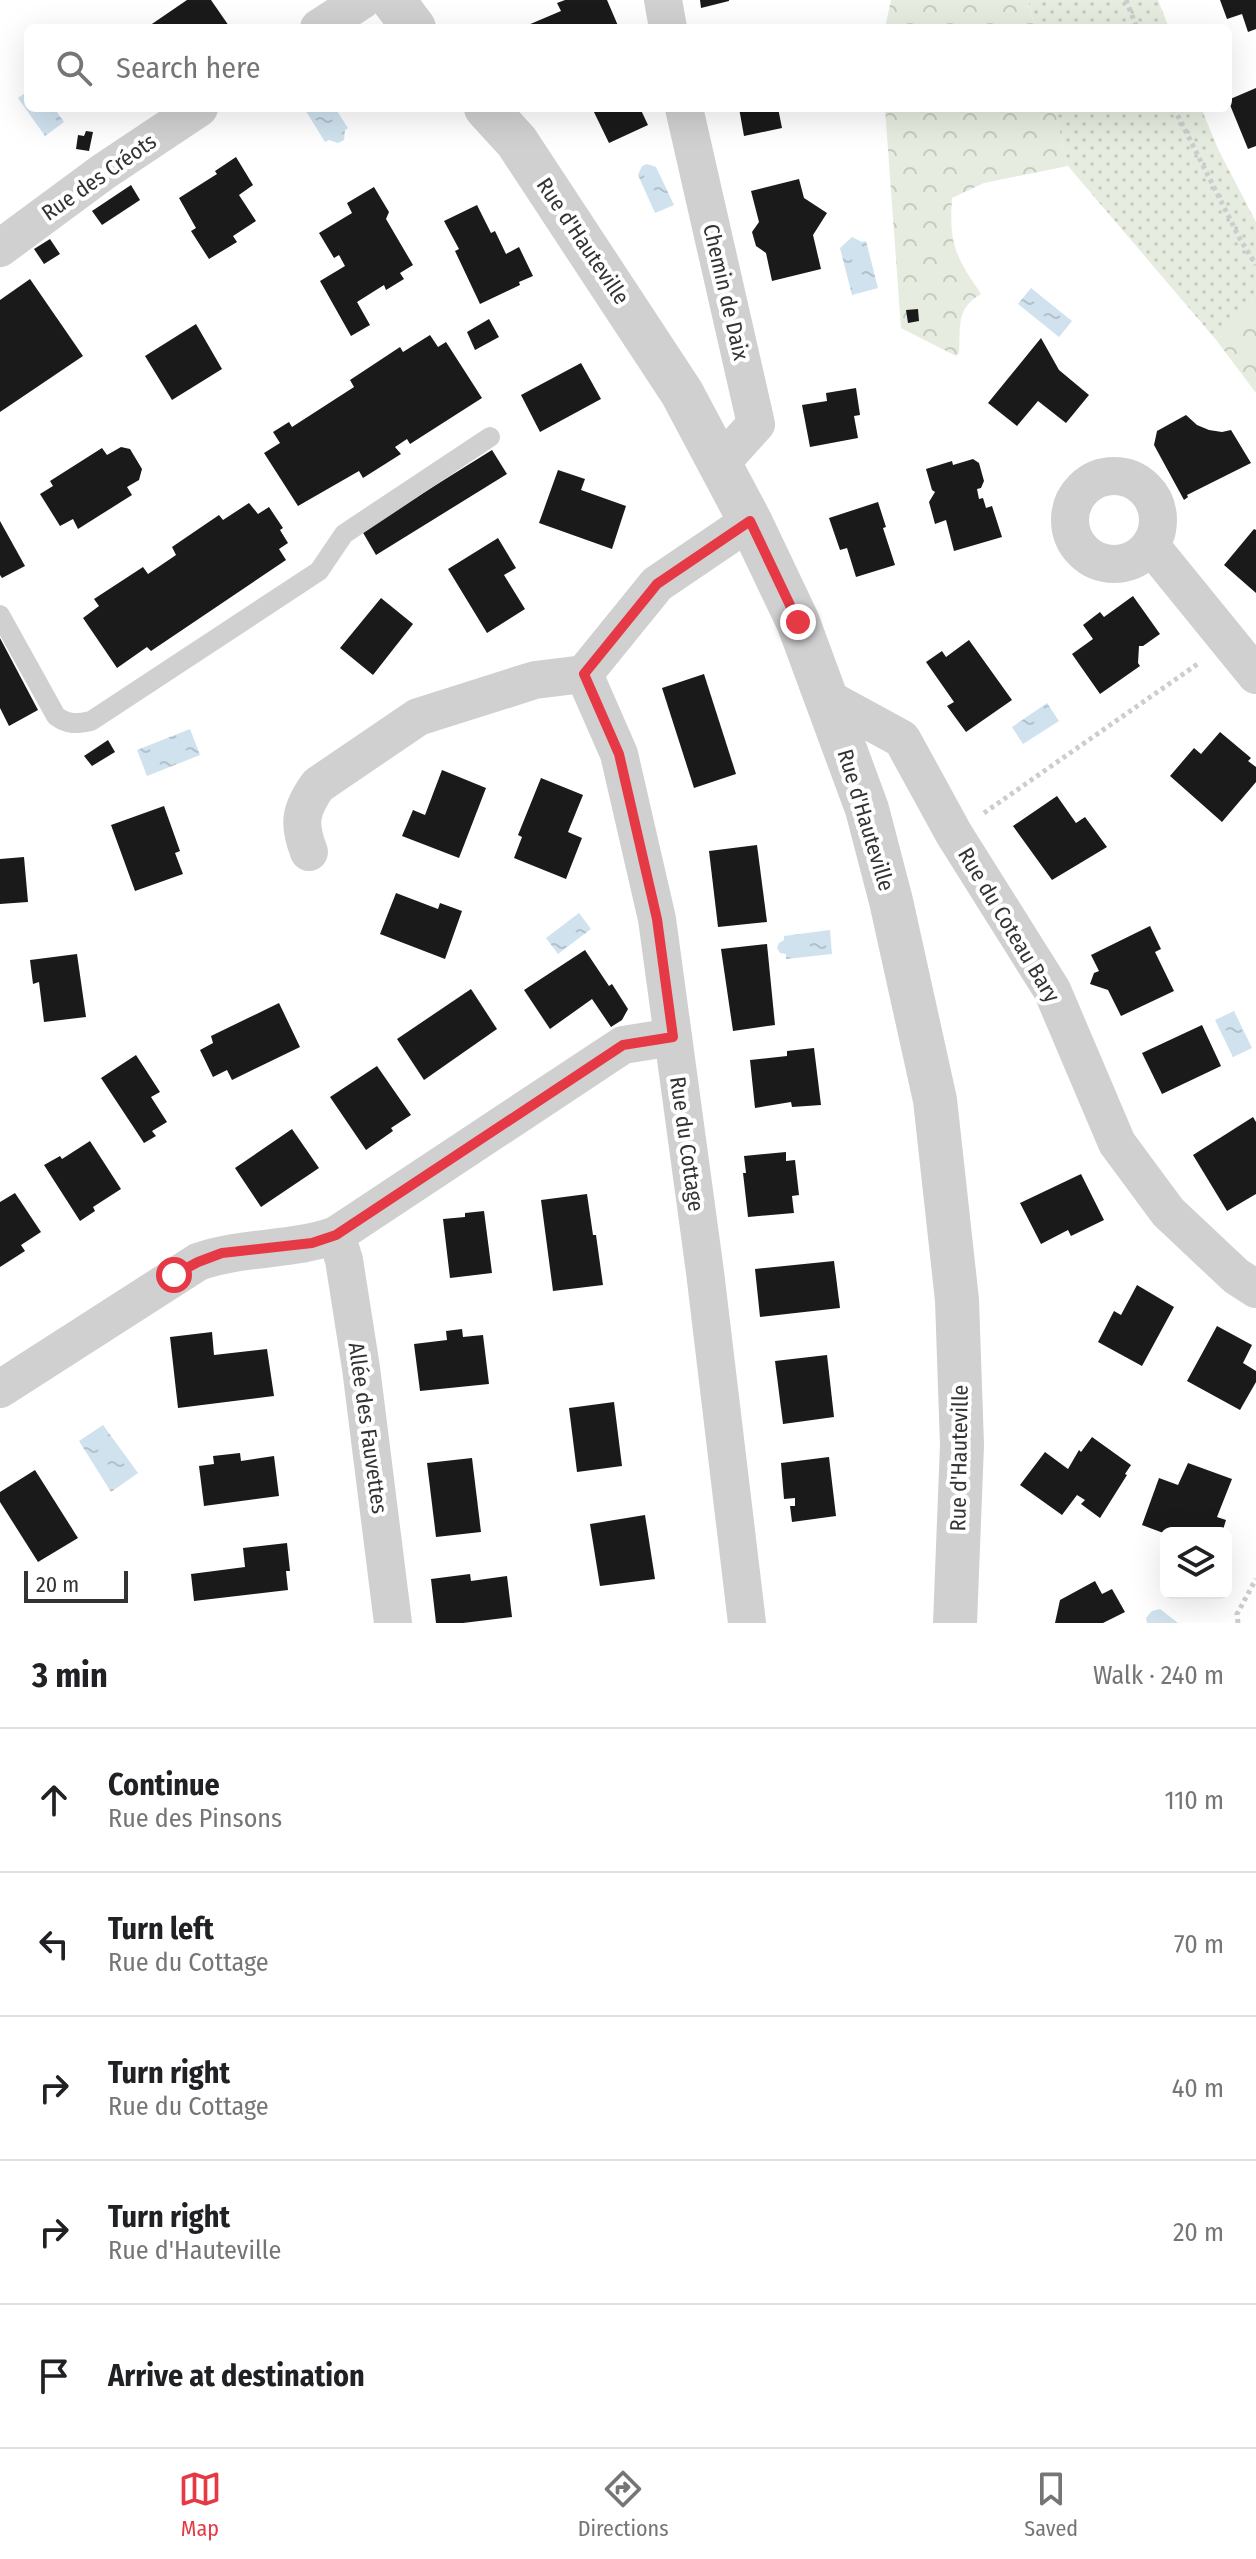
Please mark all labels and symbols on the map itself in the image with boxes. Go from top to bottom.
street label: Rue des Créots [36,128,162,226]
street label: Rue d'Hauteville [531,173,635,309]
street label: Chemin de Daix [697,221,755,363]
route end [780,604,816,640]
street label: Rue d'Hauteville [832,746,900,894]
street label: Rue du Coteau Bary [952,843,1066,1007]
street label: Rue du Cottage [664,1075,710,1213]
route start [156,1257,192,1293]
street label: Allée des Fauvettes [343,1341,393,1515]
street label: Rue d'Hauteville [944,1384,974,1532]
scale bar [24,1567,128,1603]

